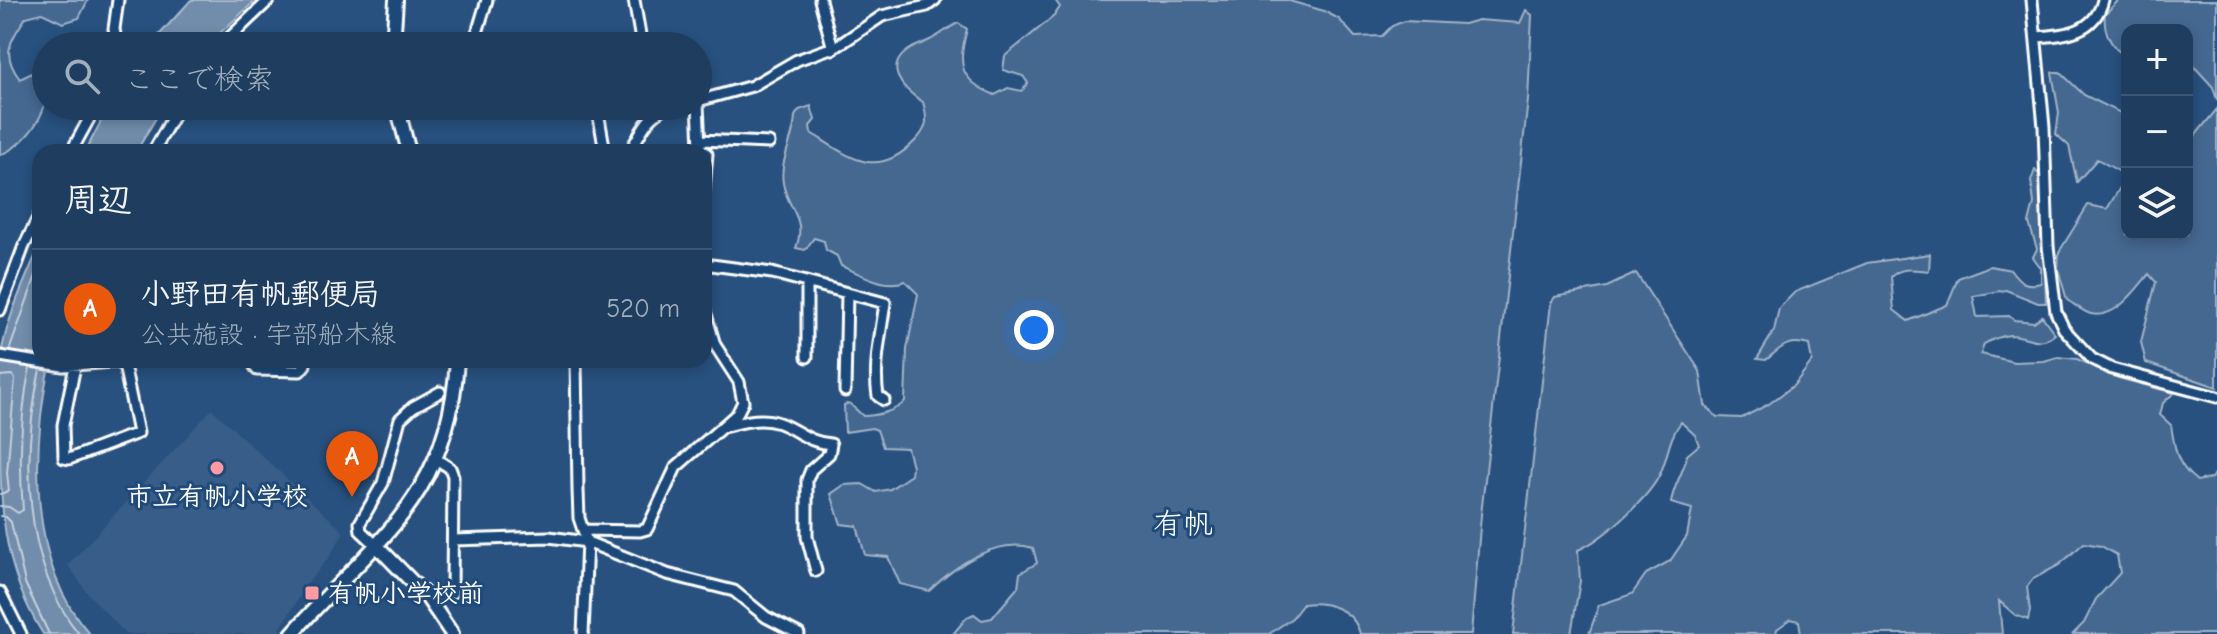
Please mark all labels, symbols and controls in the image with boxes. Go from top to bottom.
map controls [2121,24,2193,240]
button: + [2121,24,2193,96]
search box [32,32,712,120]
icon: search [60,54,104,98]
text: ここで検索 [124,62,274,97]
button: − [2121,96,2193,168]
button: layers [2121,168,2193,240]
text: 周辺 [64,180,132,220]
text: 小野田有帆郵便局 [140,277,380,312]
text: A [83,294,97,324]
text: 520 m [606,294,680,324]
your location [1014,310,1054,350]
text: 公共施設 · 宇部船木線 [140,320,396,350]
pin: A [326,431,378,497]
marker: 市立有帆小学校 [208,459,226,477]
place label: 市立有帆小学校 [126,482,308,512]
district label: 有帆 [1153,507,1213,542]
place label: 有帆小学校前 [328,579,484,609]
marker: 有帆小学校前 [303,584,321,602]

